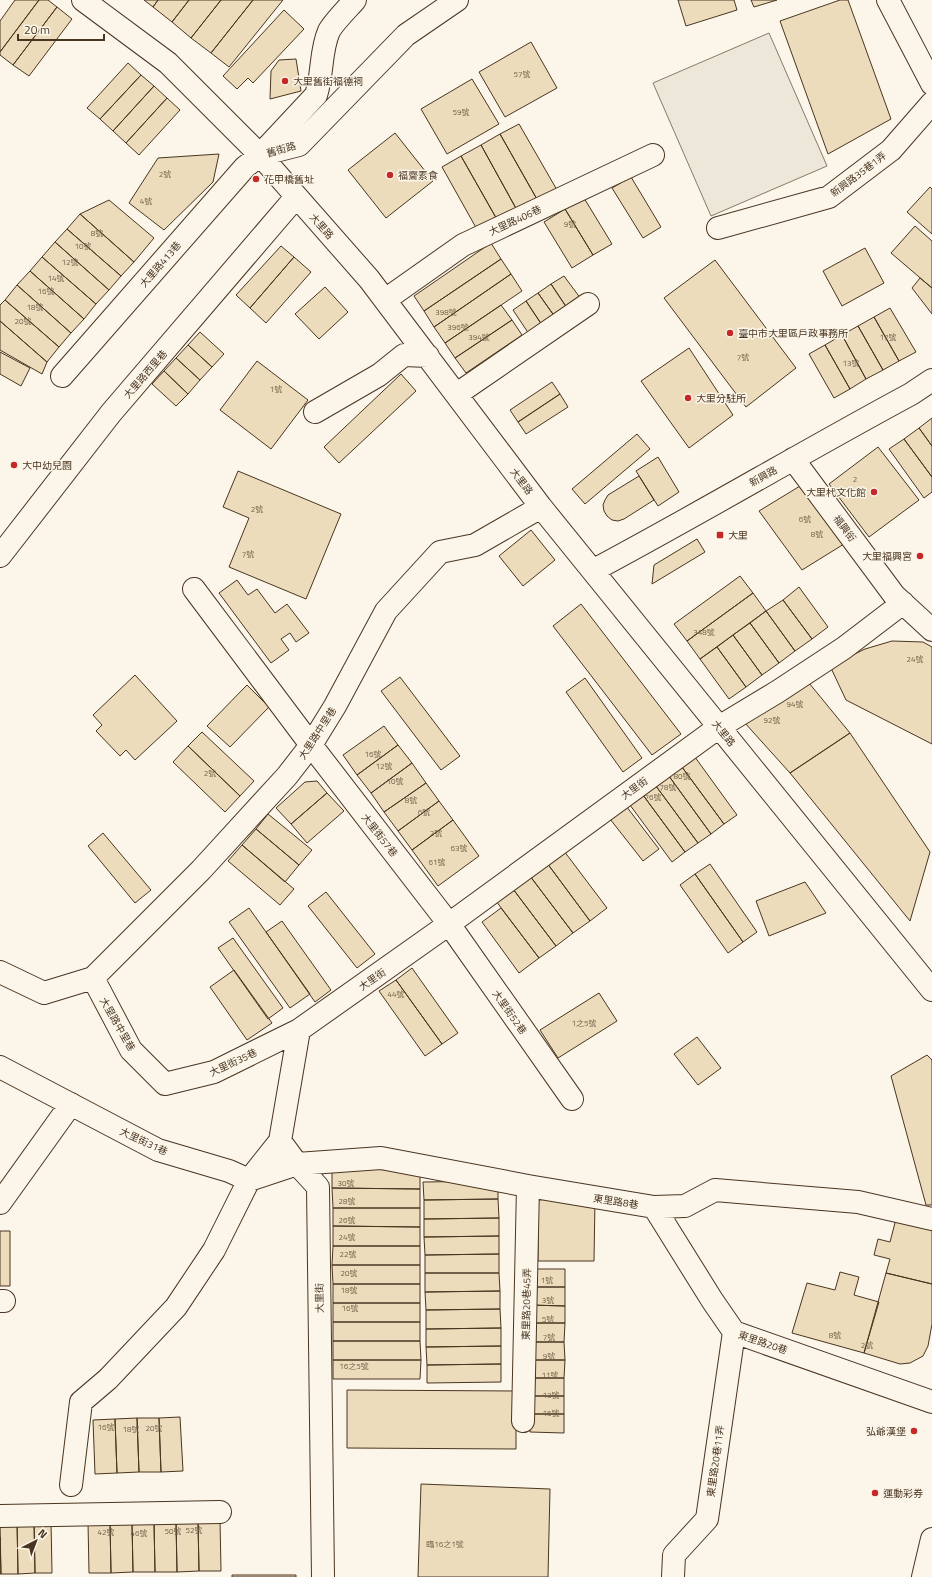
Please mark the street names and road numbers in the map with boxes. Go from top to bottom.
street label: 舊街路 [265,138,298,161]
street label: 新興路35巷1弄 [827,148,889,200]
street label: 大里路406巷 [486,202,544,239]
street label: 大里路 [306,210,337,243]
street label: 大里路413巷 [136,238,185,291]
street label: 大里路西里巷 [120,347,171,402]
street label: 新興路 [746,463,780,490]
street label: 大里路 [507,465,537,498]
street label: 福興街 [830,512,860,545]
street label: 大里路中里巷 [295,704,340,763]
street label: 大里路 [708,717,739,750]
street label: 大里街 [618,774,651,803]
street label: 大里街57巷 [358,811,401,860]
street label: 大里街 [356,965,389,994]
street label: 大里街52巷 [489,987,530,1038]
street label: 大里路中里巷 [96,995,139,1054]
street label: 大里街35巷 [207,1045,260,1080]
street label: 大里街31巷 [117,1124,170,1159]
street label: 東里路8巷 [592,1191,640,1212]
street label: 東里路20巷45弄 [518,1268,535,1340]
street label: 大里街 [312,1283,327,1313]
street label: 東里路20巷 [736,1327,789,1358]
street label: 東里路20巷11弄 [703,1424,728,1498]

